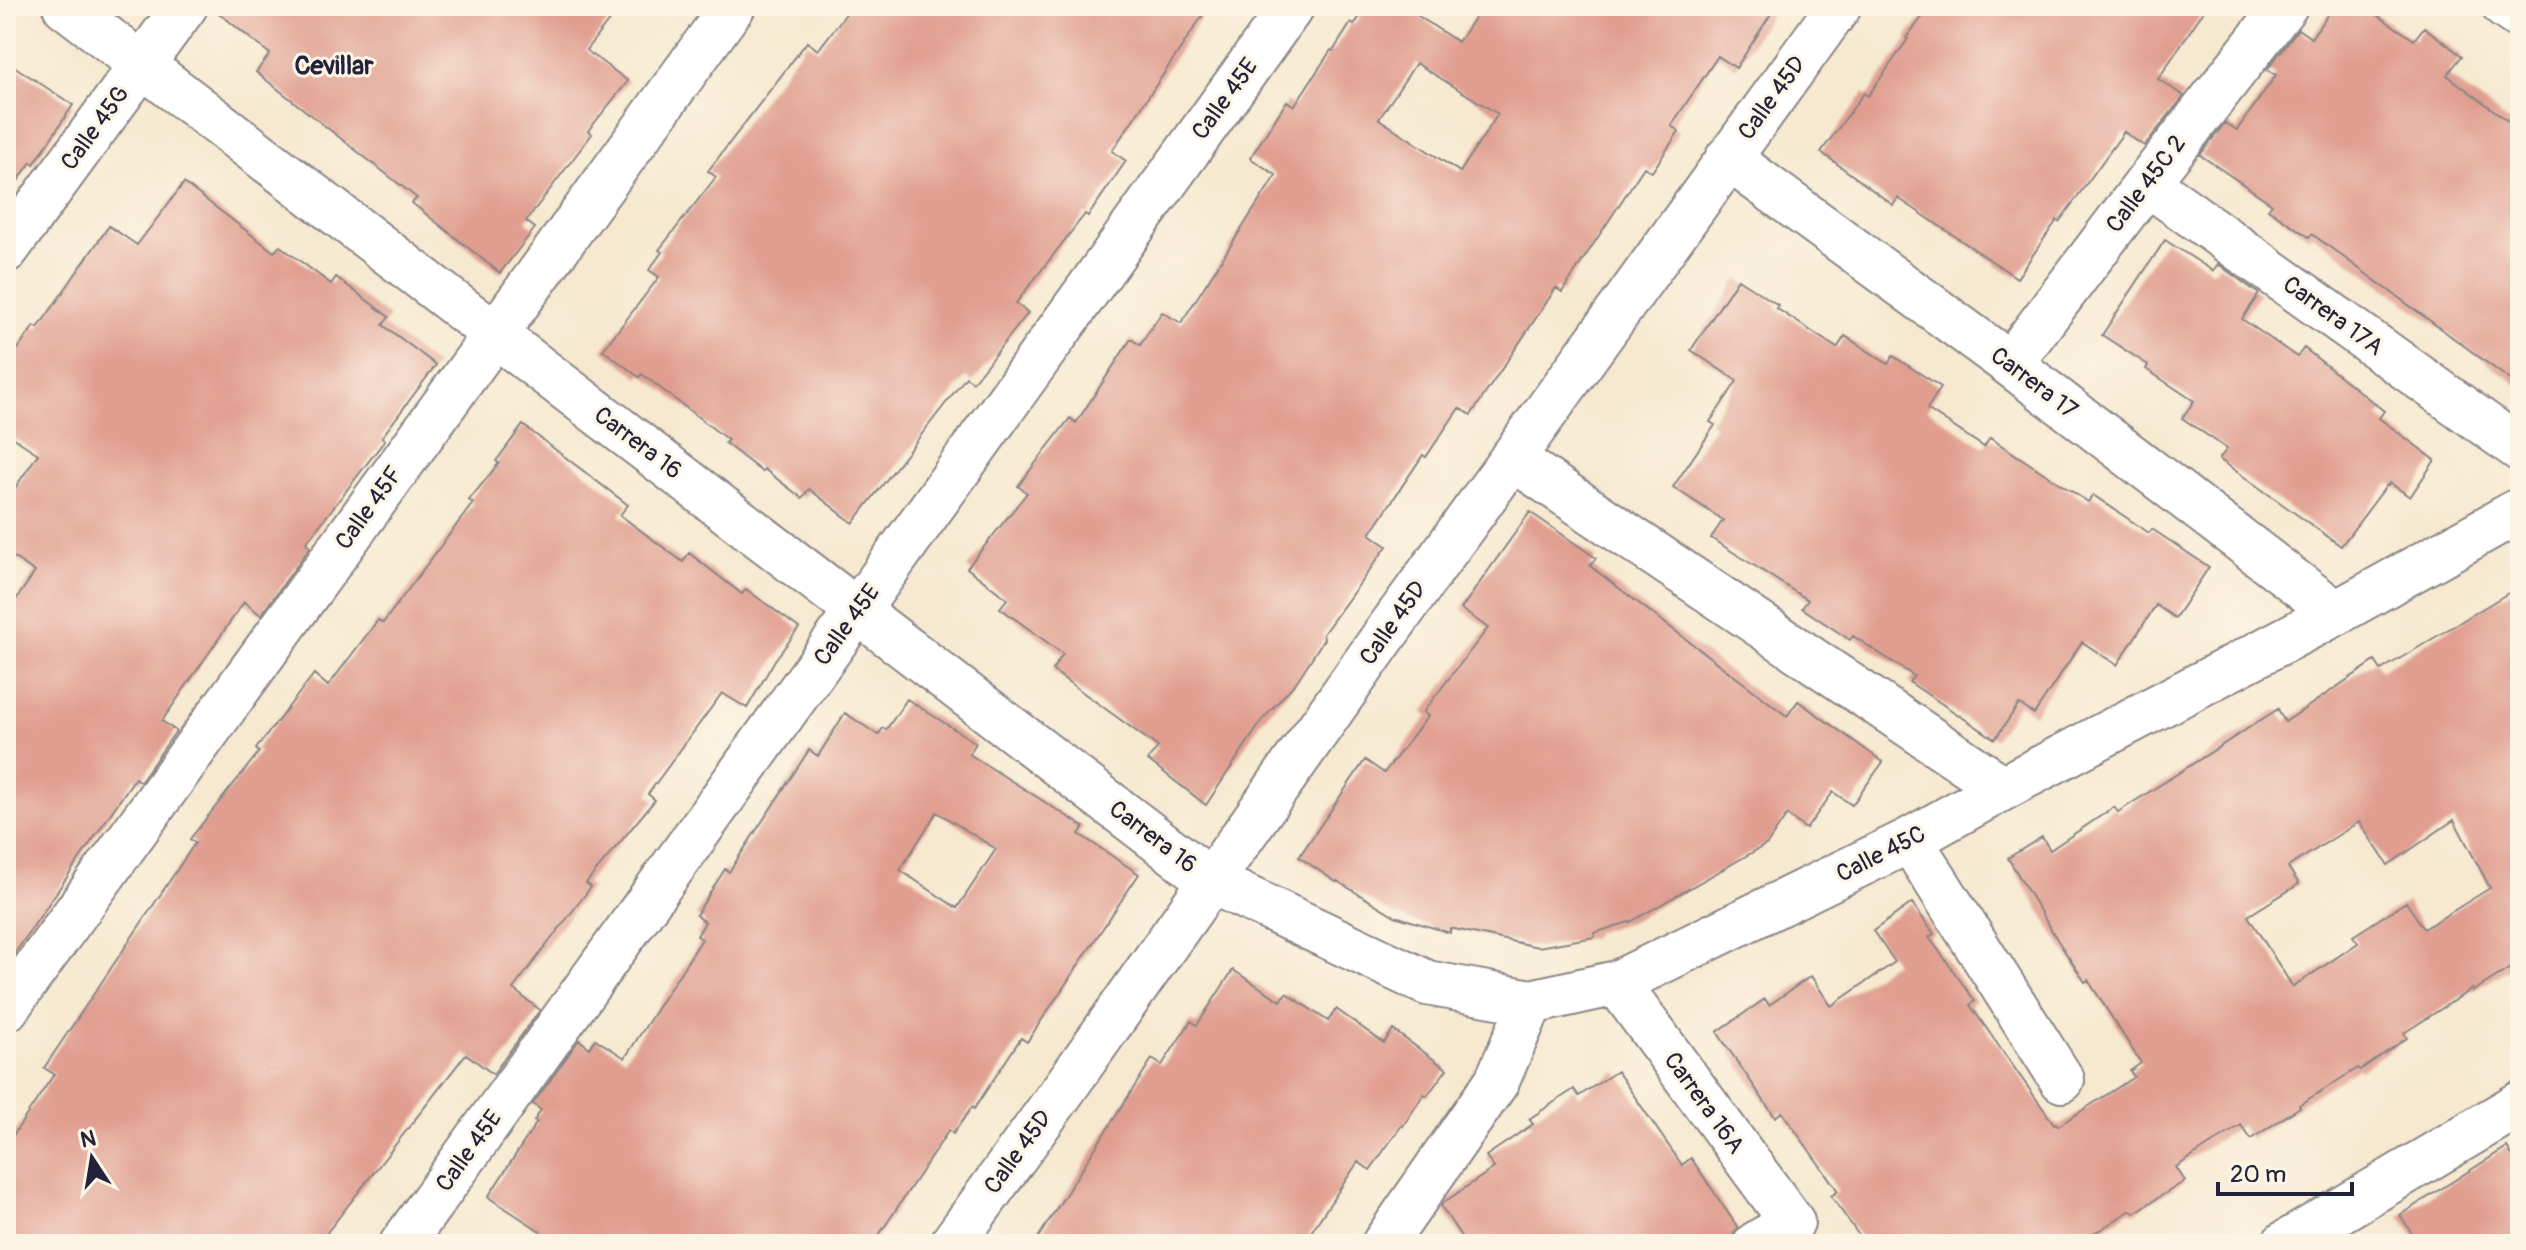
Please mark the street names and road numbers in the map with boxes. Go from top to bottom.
street label: Calle 45D [1732,50,1812,146]
street label: Calle 45E [1186,53,1264,145]
street label: Calle 45G [55,80,135,176]
street label: Calle 45C 2 [2100,129,2192,239]
street label: Carrera 17A [2277,270,2389,362]
street label: Carrera 17 [1985,341,2083,425]
street label: Carrera 16 [588,401,688,485]
street label: Calle 45F [329,461,409,555]
street label: Calle 45D [1353,575,1433,671]
street label: Calle 45E [808,579,886,671]
street label: Carrera 16 [1103,795,1203,879]
street label: Calle 45C [1832,819,1930,889]
street label: Carrera 16A [1657,1047,1751,1159]
street label: Calle 45D [978,1104,1058,1200]
street label: Calle 45E [430,1105,508,1197]

